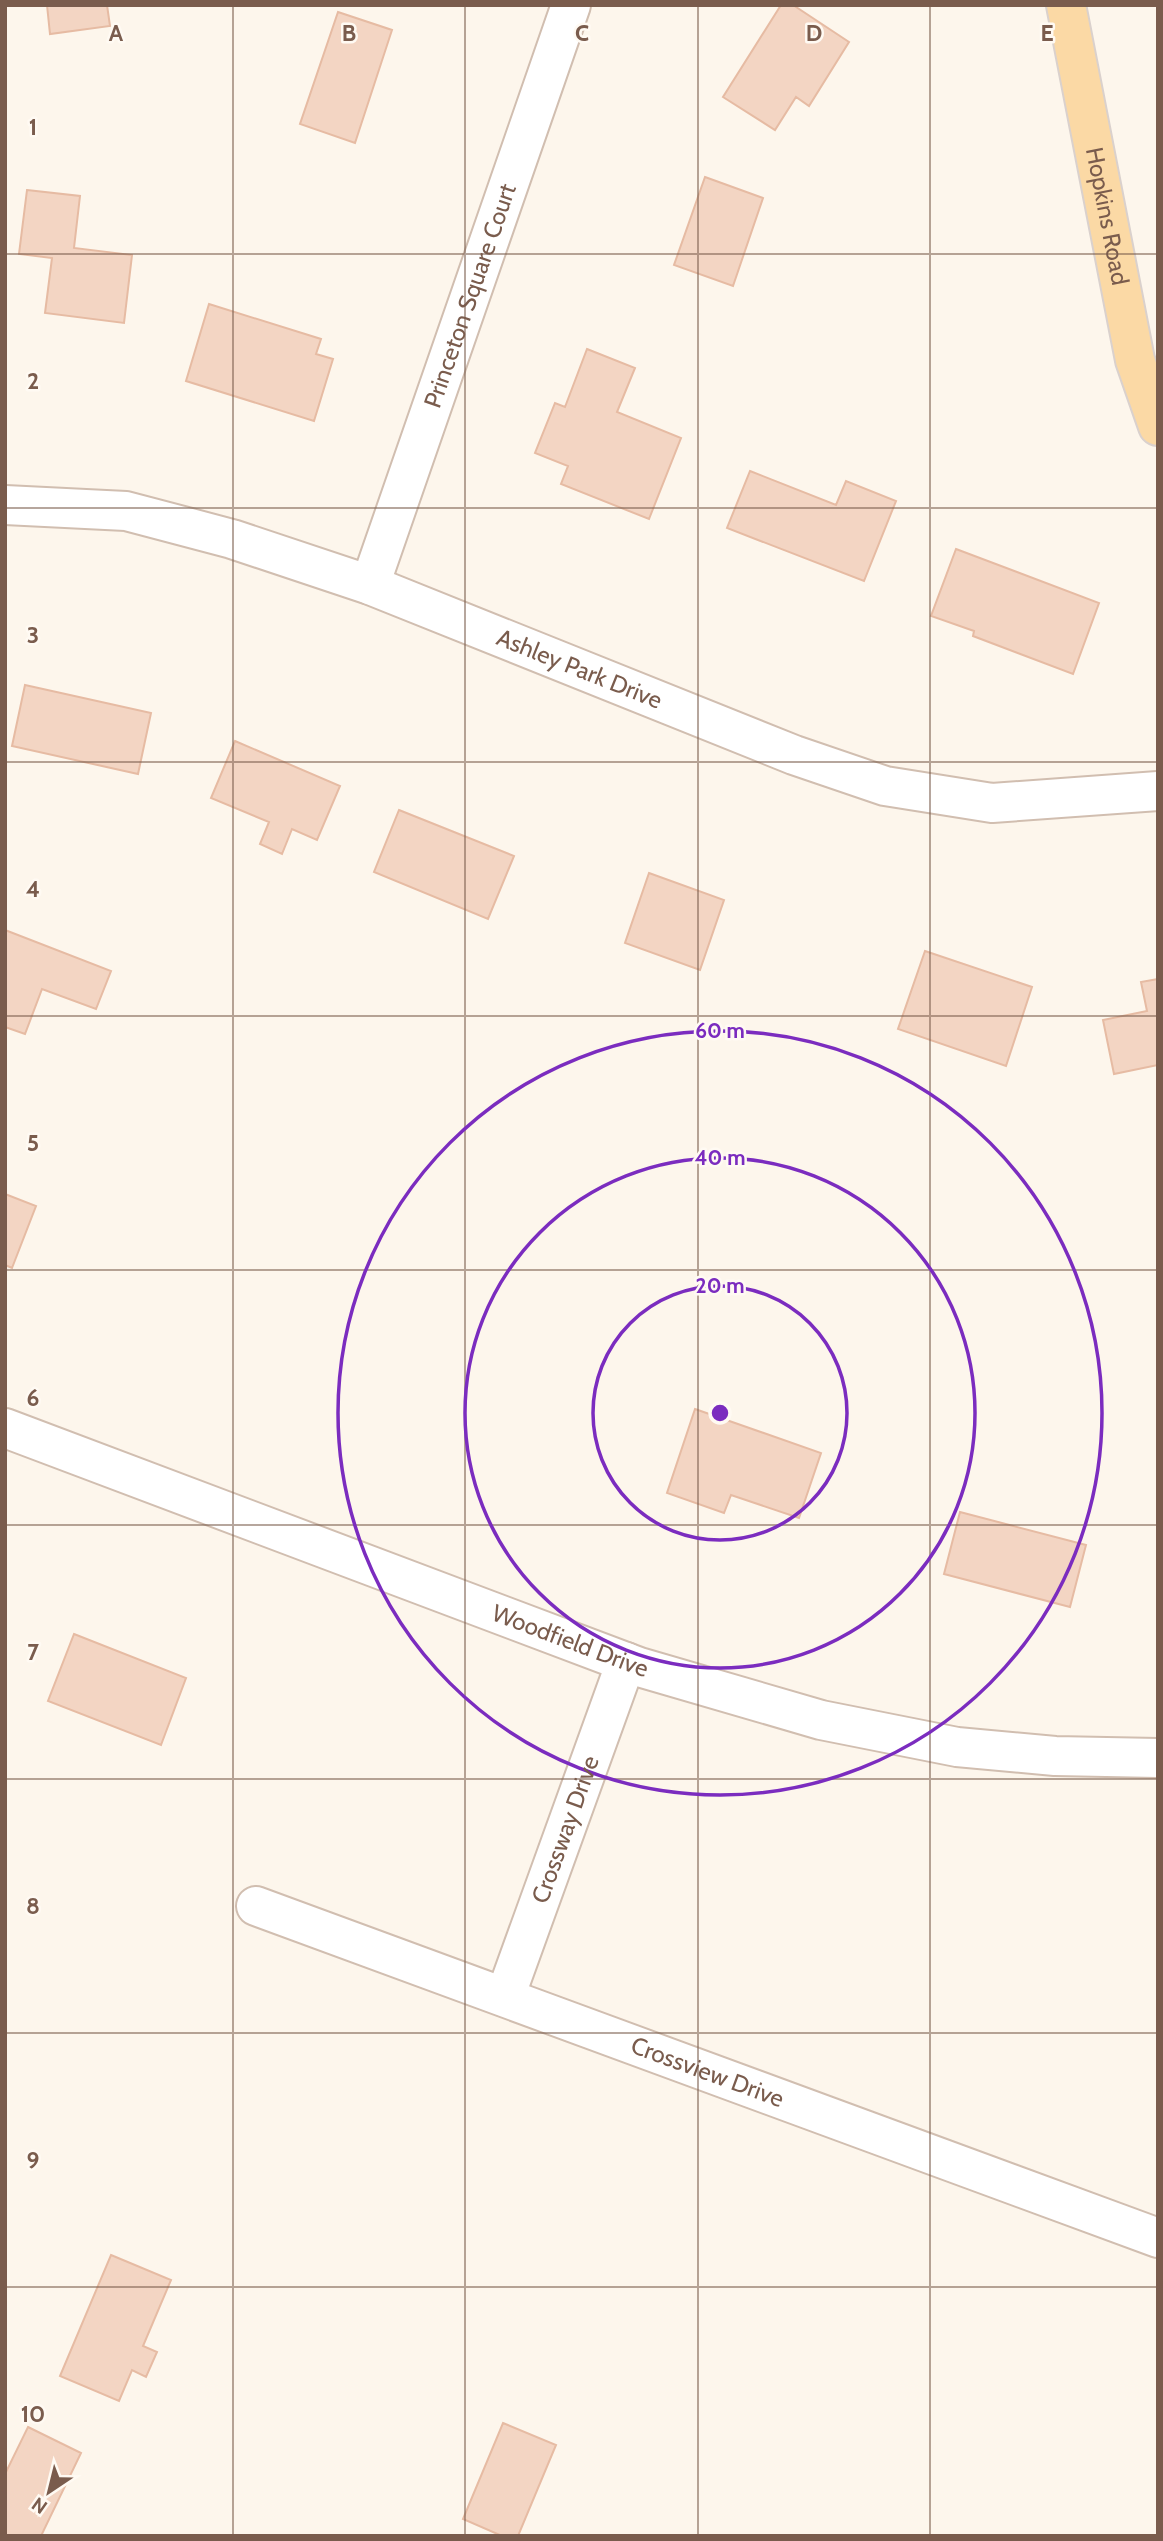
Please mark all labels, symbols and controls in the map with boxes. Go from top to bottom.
text: A [109,19,124,47]
text: B [342,19,356,47]
text: C [575,19,589,47]
text: D [806,19,822,47]
text: E [1040,19,1054,47]
text: 1 [29,113,37,141]
street label: Hopkins Road [1080,145,1135,287]
street label: Princeton Square Court [418,180,522,412]
text: 2 [27,367,39,395]
text: 3 [27,621,39,649]
street label: Ashley Park Drive [493,622,667,715]
text: 4 [26,875,40,903]
text: 60 m [695,1018,745,1043]
text: 5 [27,1129,39,1157]
text: 40 m [695,1145,745,1170]
text: 20 m [696,1273,744,1298]
text: 6 [27,1384,39,1412]
centre of rings [708,1401,732,1425]
street label: Woodfield Drive [488,1598,652,1683]
text: 7 [27,1638,39,1666]
street label: Crossway Drive [525,1752,605,1907]
text: 8 [26,1892,40,1920]
street label: Crossview Drive [627,2030,788,2113]
text: 9 [27,2146,39,2174]
text: 10 [21,2400,45,2428]
north arrow [14,2457,84,2527]
text: N [27,2492,52,2519]

